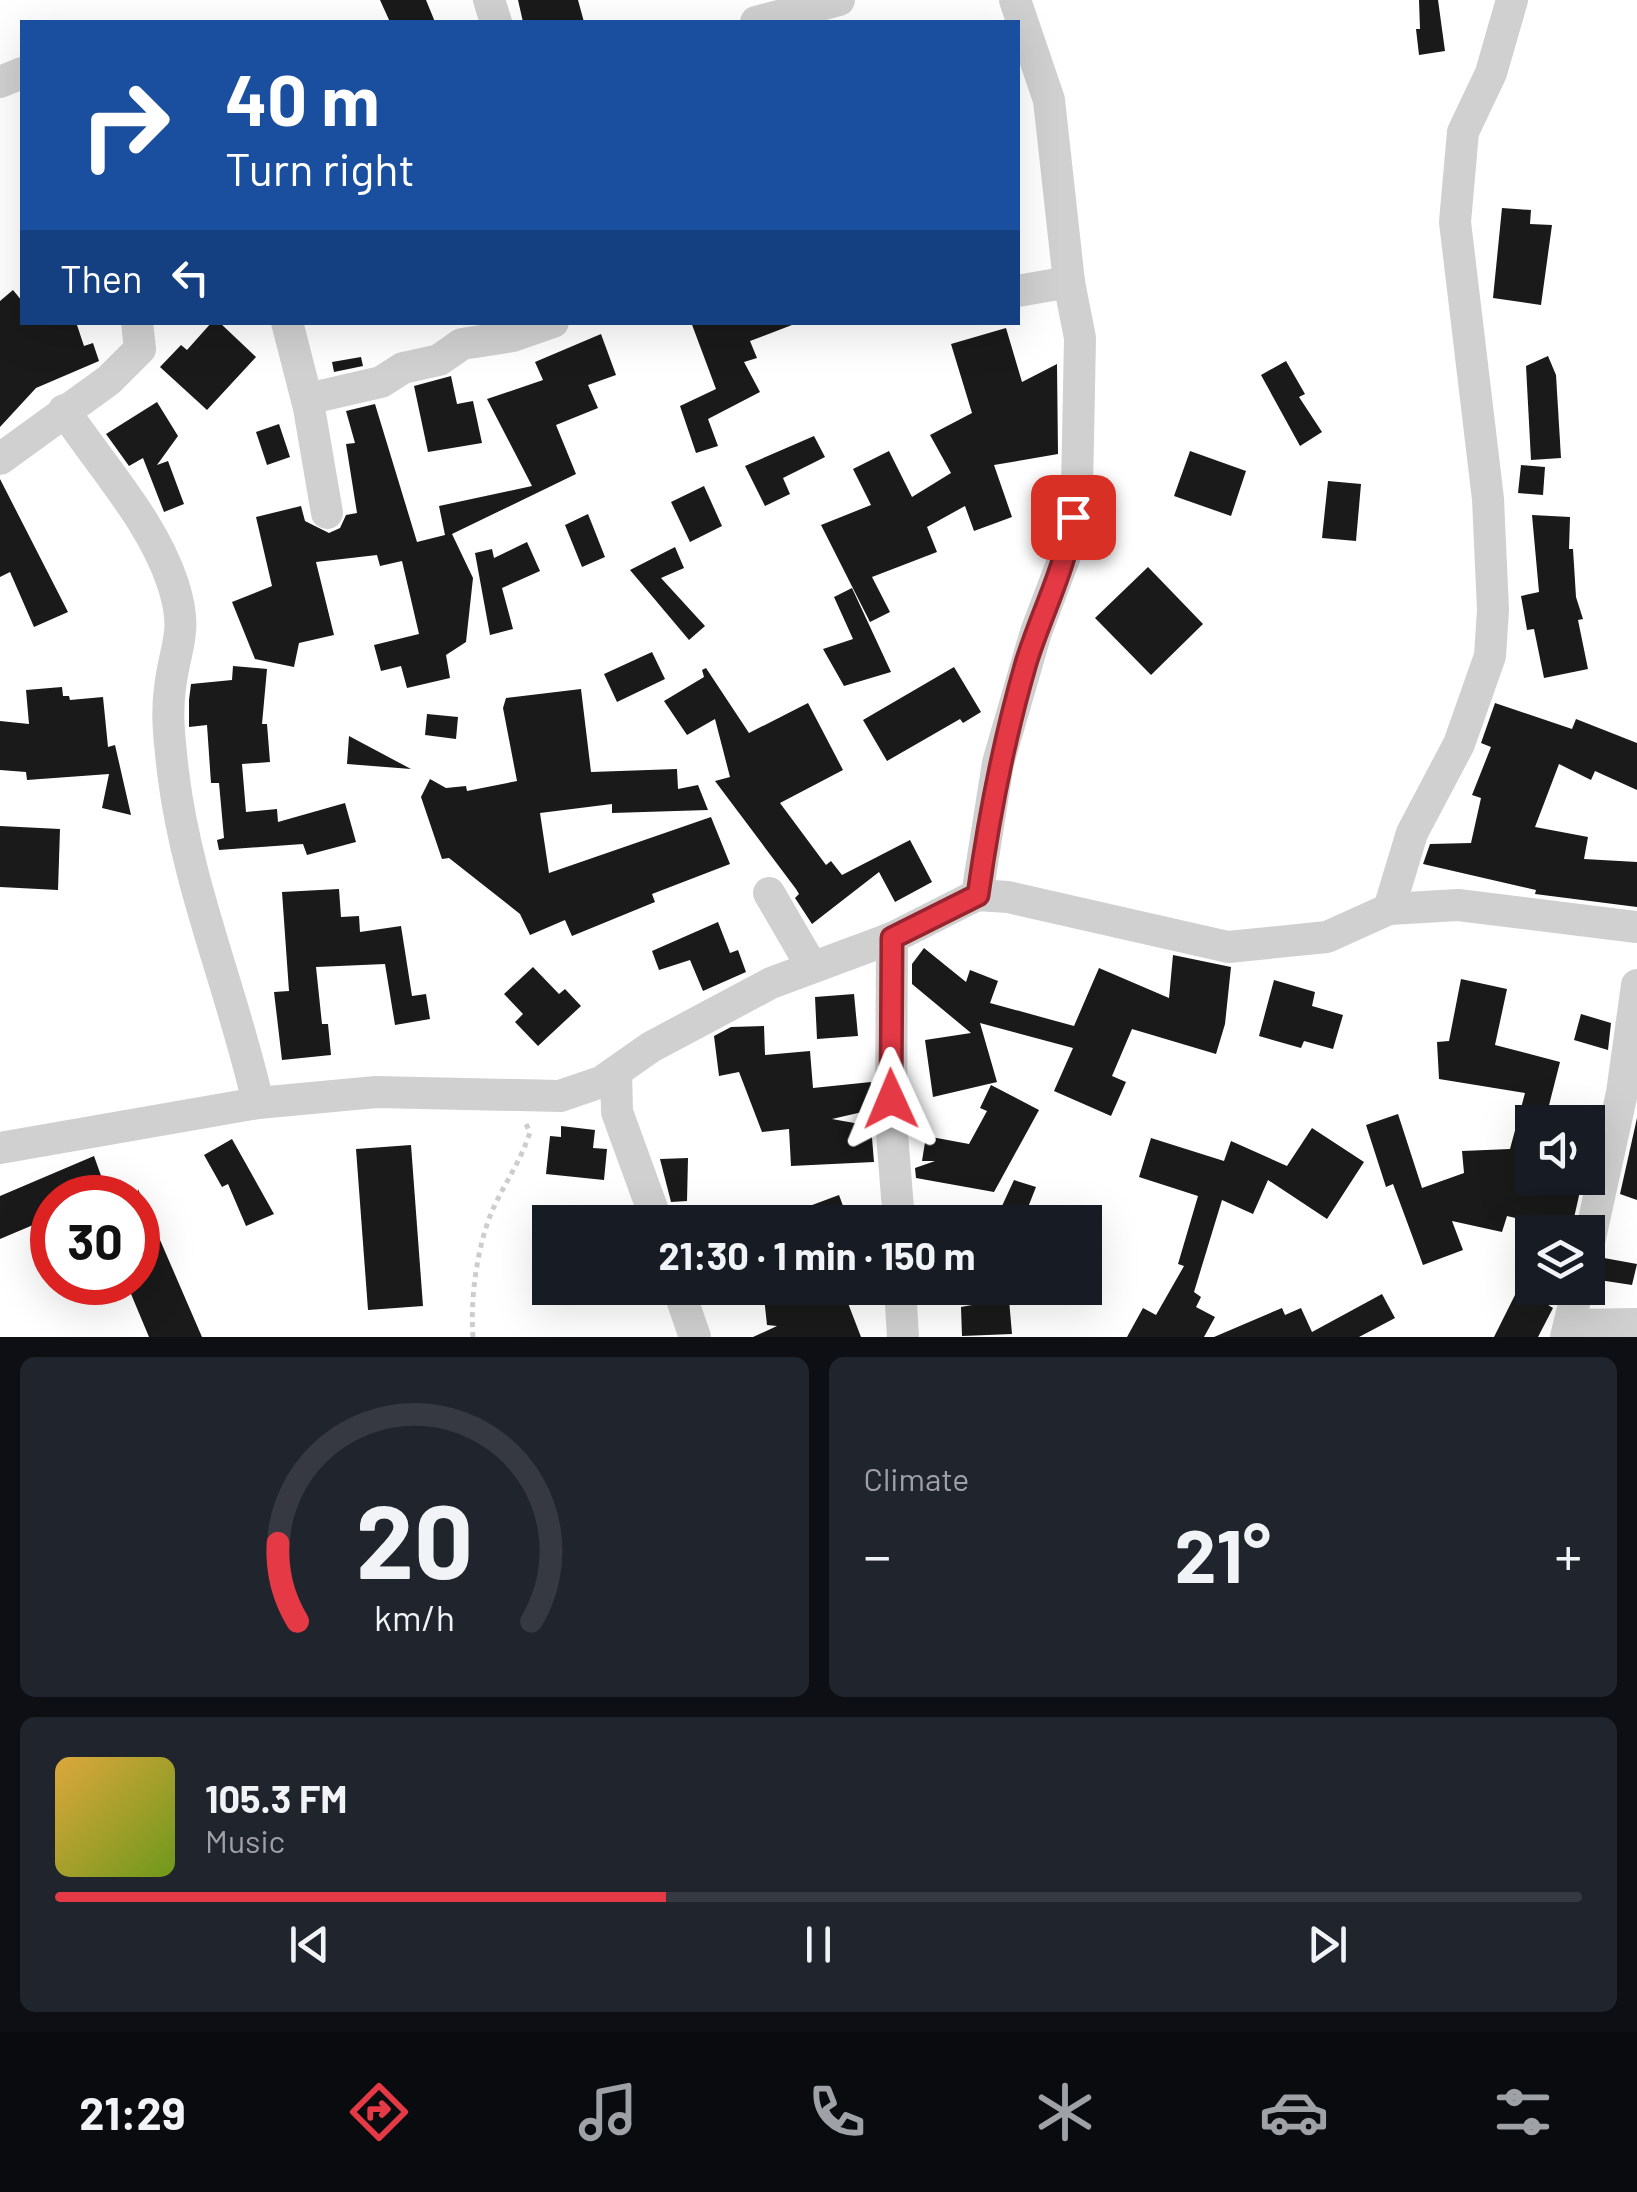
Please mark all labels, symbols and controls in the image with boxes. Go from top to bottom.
text: 40 m [225,56,380,140]
icon: right [60,60,190,190]
text: Turn right [225,141,415,195]
icon: left [163,250,218,305]
text: Then [60,255,143,301]
pin [1031,475,1116,560]
icon: arrive [1046,490,1101,545]
position arrow [839,1047,943,1151]
map controls [1515,1105,1605,1305]
button: sound [1515,1105,1605,1195]
speed limit sign: 30 [30,1175,160,1305]
button: layers [1515,1215,1605,1305]
text: 21:30 · 1 min · 150 m [659,1232,975,1278]
text: Climate [864,1459,969,1497]
text: 20 [355,1475,473,1600]
text: 21° [1175,1508,1271,1598]
text: − [864,1521,891,1587]
text: + [1554,1521,1582,1587]
text: km/h [374,1595,455,1638]
text: 105.3 FM [205,1775,347,1821]
text: Music [205,1821,285,1859]
icon: previous [282,1917,337,1972]
icon: pause [791,1917,846,1972]
icon: next [1300,1917,1355,1972]
icon: directions [344,2077,414,2147]
icon: music [573,2077,643,2147]
icon: phone [802,2077,872,2147]
icon: climate [1030,2077,1100,2147]
icon: car [1259,2077,1329,2147]
icon: filters [1488,2077,1558,2147]
text: 21:29 [79,2085,186,2139]

